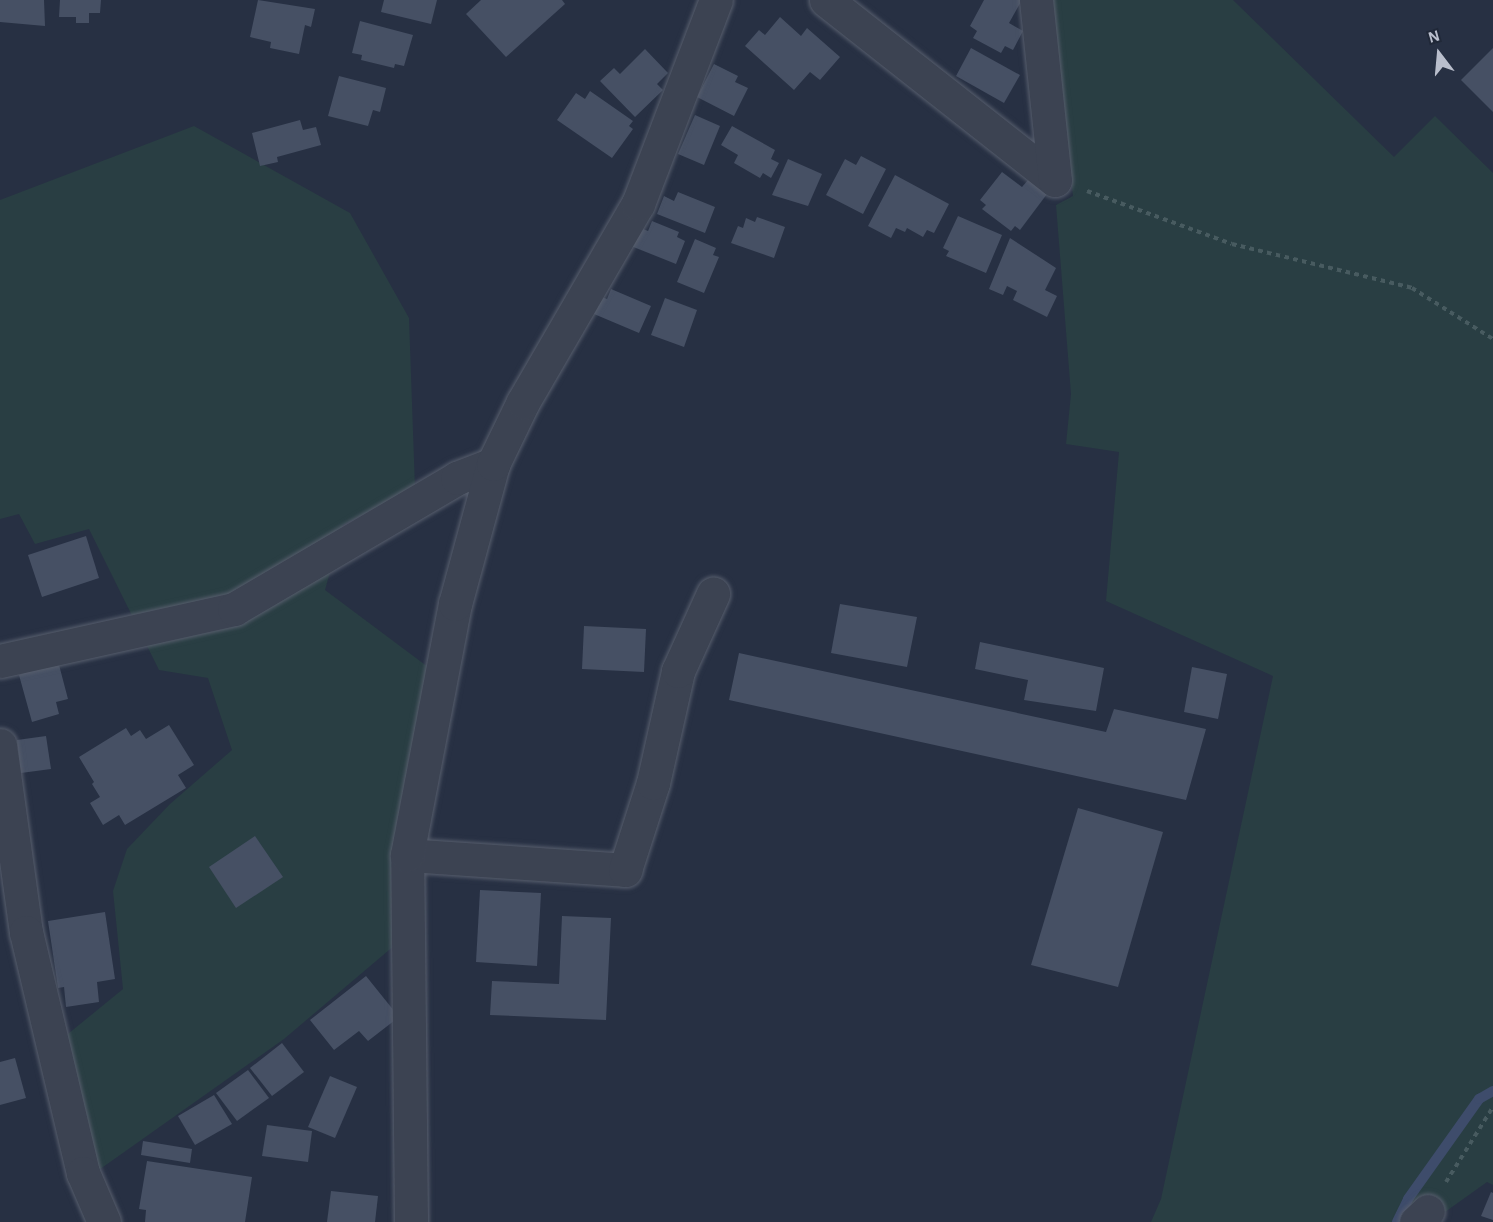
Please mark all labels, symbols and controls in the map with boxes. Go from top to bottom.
north arrow [1409,24,1469,84]
text: N [1426,27,1442,46]

